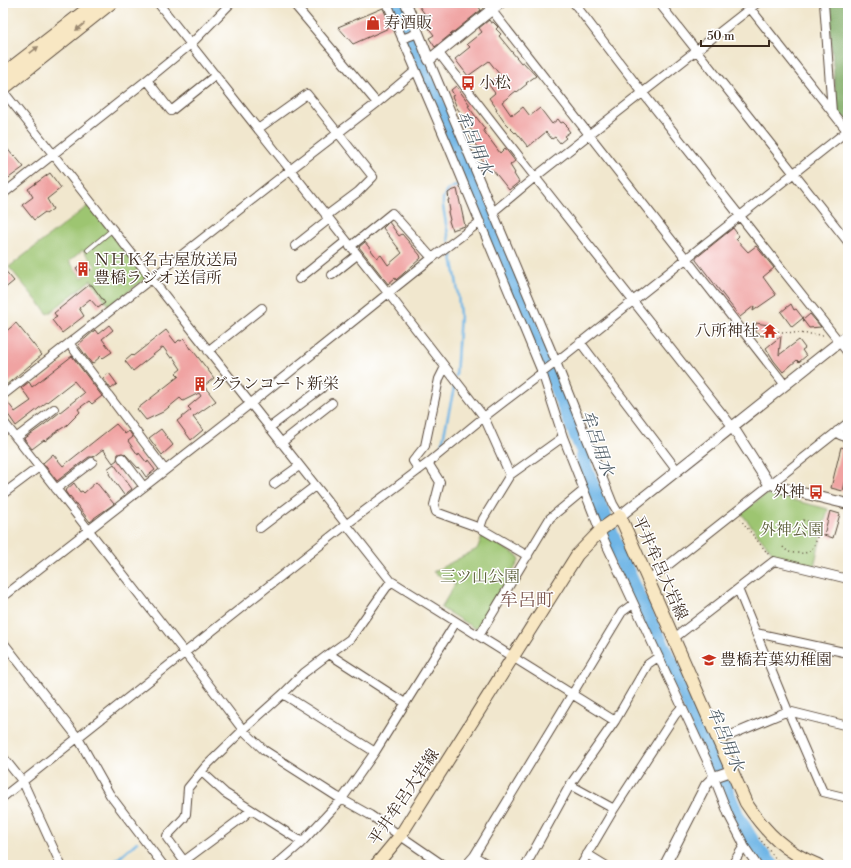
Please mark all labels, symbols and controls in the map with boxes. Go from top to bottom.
place label: 寿酒販 [384,13,432,33]
shop icon: 寿酒販 [365,15,381,31]
scale bar [701,22,769,48]
one-way arrow [75,23,86,32]
text: 50 m [707,29,735,44]
one-way arrow [28,46,39,55]
place label: 小松 [479,73,511,93]
bus stop icon: 小松 [460,75,476,91]
water label: 牟呂用水 [451,107,498,180]
place label: ＮＨＫ名古屋放送局 豊橋ラジオ送信所 [94,250,238,288]
building icon: ＮＨＫ名古屋放送局 豊橋ラジオ送信所 [75,261,91,277]
place label: 八所神社 [695,321,759,341]
temple icon: 八所神社 [762,323,778,339]
place label: グランコート新栄 [211,374,339,394]
building icon: グランコート新栄 [192,376,208,392]
water label: 牟呂用水 [576,407,619,481]
place label: 外神 [773,482,805,502]
bus stop icon: 外神 [808,484,824,500]
street label: 平井牟呂大岩線 [628,513,692,623]
park label: 外神公園 [760,520,824,540]
park label: 三ツ山公園 [440,567,520,587]
district label: 牟呂町 [500,589,554,612]
place label: 豊橋若葉幼稚園 [720,650,832,670]
school or university icon: 豊橋若葉幼稚園 [701,652,717,668]
water label: 牟呂用水 [702,703,749,776]
street label: 平井牟呂大岩線 [364,745,444,849]

